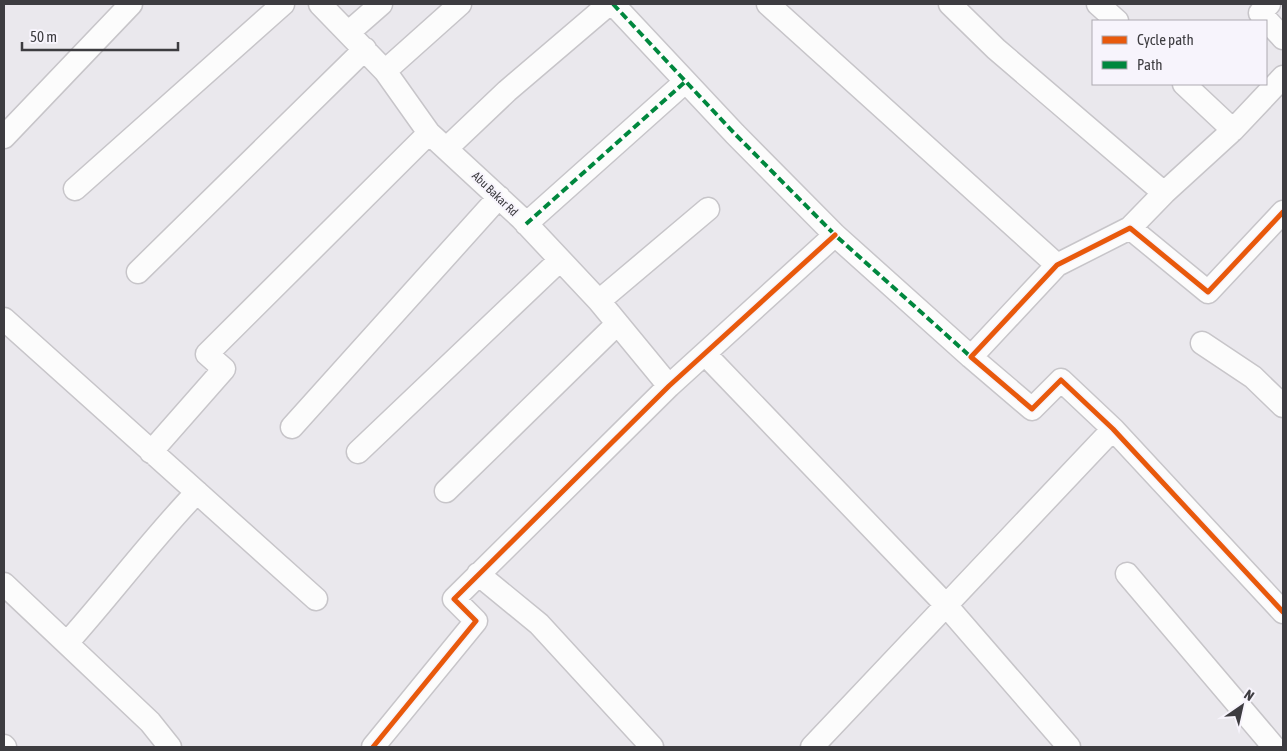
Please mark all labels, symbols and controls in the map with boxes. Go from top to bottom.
scale bar [22,20,179,52]
legend [1092,20,1267,85]
text: 50 m [30,28,57,45]
text: Cycle path [1137,31,1194,48]
text: Path [1137,56,1163,73]
street label: Abu Bakar Rd [469,169,521,219]
north arrow [1217,681,1267,731]
text: N [1241,686,1257,704]

